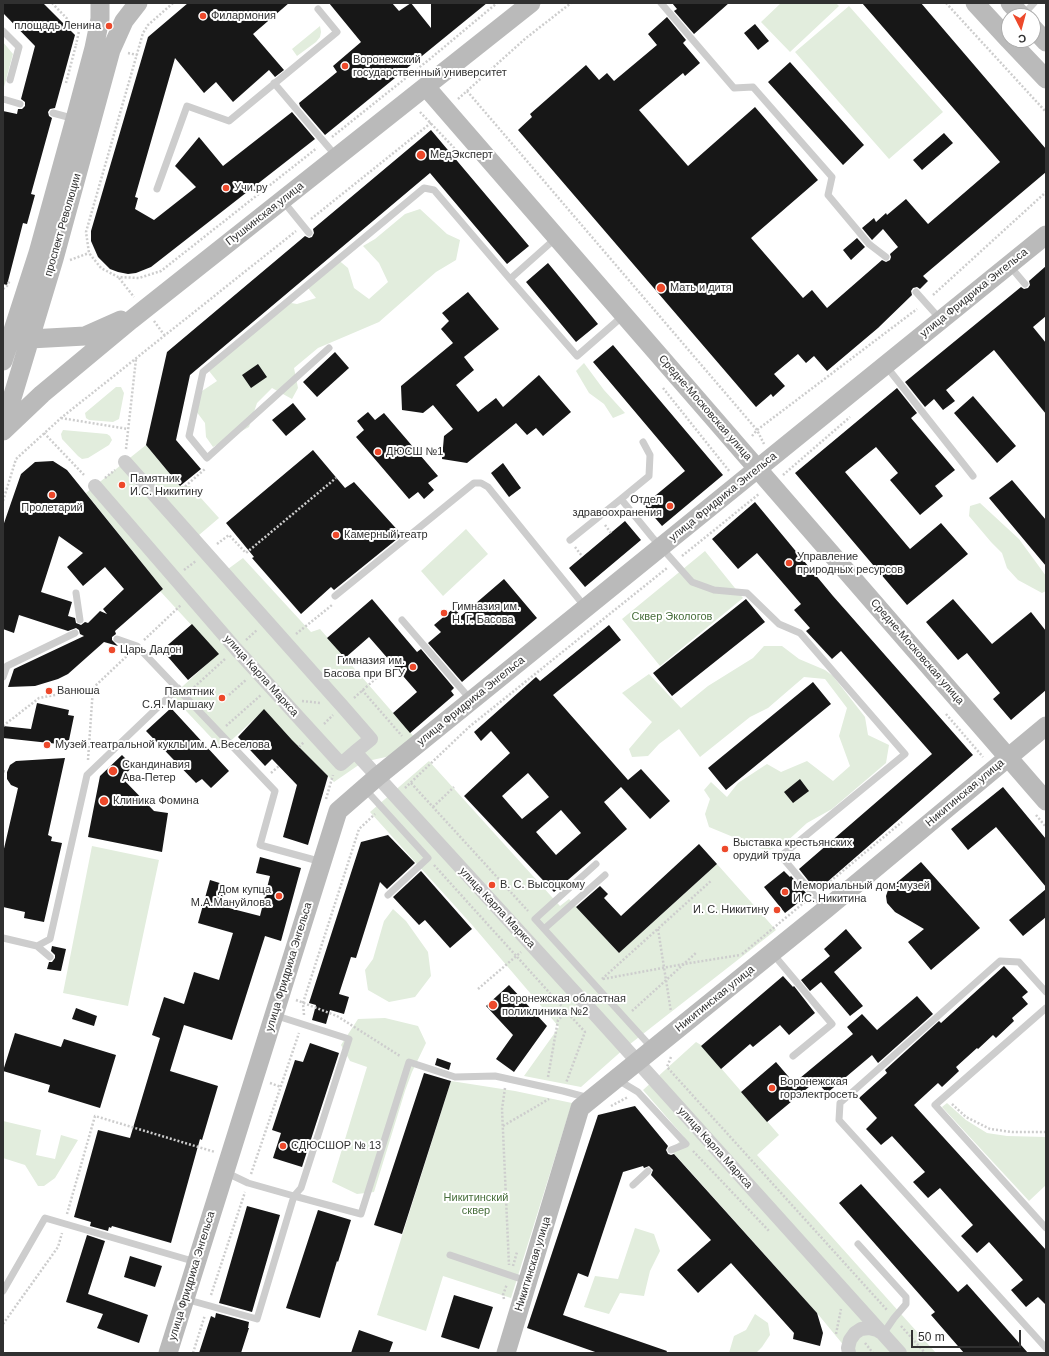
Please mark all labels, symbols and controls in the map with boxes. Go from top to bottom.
north arrow [1001,8,1041,48]
place label: Филармония [211,9,276,23]
marker: Филармония [198,11,208,21]
place label: площадь Ленина [14,19,101,33]
marker: площадь Ленина [104,21,114,31]
text: С [1018,33,1027,45]
place label: Воронежский государственный университет [353,53,507,79]
marker: Воронежский государственный университет [340,61,350,71]
place label: МедЭксперт [430,148,493,162]
marker: МедЭксперт [415,149,427,161]
street label: проспект Революции [42,172,84,278]
street label: Пушкинская улица [223,179,307,249]
place label: Учи.ру [234,181,267,195]
marker: Учи.ру [221,183,231,193]
street label: улица Фридриха Энгельса [918,246,1030,340]
place label: Мать и дитя [670,281,732,295]
marker: Мать и дитя [655,282,667,294]
street label: Средне-Московская улица [655,352,755,464]
place label: ДЮСШ №1 [386,445,443,459]
marker: ДЮСШ №1 [373,447,383,457]
street label: улица Фридриха Энгельса [667,450,779,544]
place label: Памятник И.С. Никитину [130,472,203,498]
marker: Памятник И.С. Никитину [117,480,127,490]
marker: Пролетарий [47,490,57,500]
place label: Отдел здравоохранения [573,493,662,519]
place label: Пролетарий [21,501,83,515]
marker: Отдел здравоохранения [665,501,675,511]
place label: Камерный театр [344,528,428,542]
marker: Камерный театр [331,530,341,540]
place label: Управление природных ресурсов [797,550,903,576]
marker: Управление природных ресурсов [784,558,794,568]
street label: Средне-Московская улица [867,596,967,708]
place label: Гимназия им. Н. Г. Басова [452,600,520,626]
marker: Гимназия им. Н. Г. Басова [439,608,449,618]
park label: Сквер Экологов [632,610,712,624]
street label: улица Карла Маркса [221,632,301,720]
place label: Царь Дадон [120,643,182,657]
marker: Царь Дадон [107,645,117,655]
place label: Гимназия им. Басова при ВГУ [323,654,405,680]
street label: улица Фридриха Энгельса [415,654,527,748]
marker: Гимназия им. Басова при ВГУ [408,662,418,672]
place label: Ванюша [57,684,100,698]
place label: Памятник С.Я. Маршаку [142,685,214,711]
marker: Ванюша [44,686,54,696]
marker: Памятник С.Я. Маршаку [217,693,227,703]
place label: Музей театральной куклы им. А.Веселова [55,738,270,752]
marker: Музей театральной куклы им. А.Веселова [42,740,52,750]
street label: Никитинская улица [923,756,1007,830]
place label: Скандинавия Ава-Петер [122,758,190,784]
marker: Скандинавия Ава-Петер [107,765,119,777]
place label: Клиника Фомина [113,794,199,808]
marker: Клиника Фомина [98,795,110,807]
place label: Выставка крестьянских орудий труда [733,836,852,862]
marker: Выставка крестьянских орудий труда [720,844,730,854]
street label: улица Карла Маркса [456,865,538,951]
place label: В. С. Высоцкому [500,878,585,892]
place label: Мемориальный дом-музей И.С. Никитина [793,879,930,905]
marker: В. С. Высоцкому [487,880,497,890]
place label: Дом купца М.А.Мануйлова [191,883,271,909]
marker: Мемориальный дом-музей И.С. Никитина [780,887,790,897]
marker: Дом купца М.А.Мануйлова [274,891,284,901]
street label: улица Фридриха Энгельса [263,901,315,1033]
place label: И. С. Никитину [693,903,769,917]
marker: И. С. Никитину [772,905,782,915]
street label: Никитинская улица [673,963,757,1035]
place label: Воронежская областная поликлиника №2 [502,992,626,1018]
marker: Воронежская областная поликлиника №2 [487,999,499,1011]
place label: Воронежская горэлектросеть [780,1075,858,1101]
marker: Воронежская горэлектросеть [767,1083,777,1093]
street label: улица Карла Маркса [675,1104,755,1192]
place label: СДЮСШОР № 13 [291,1139,381,1153]
marker: СДЮСШОР № 13 [278,1141,288,1151]
park label: Никитинский сквер [444,1191,508,1217]
street label: улица Фридриха Энгельса [166,1210,218,1342]
street label: Никитинская улица [512,1215,554,1313]
scale bar [913,1322,1023,1348]
text: 50 m [918,1330,945,1344]

